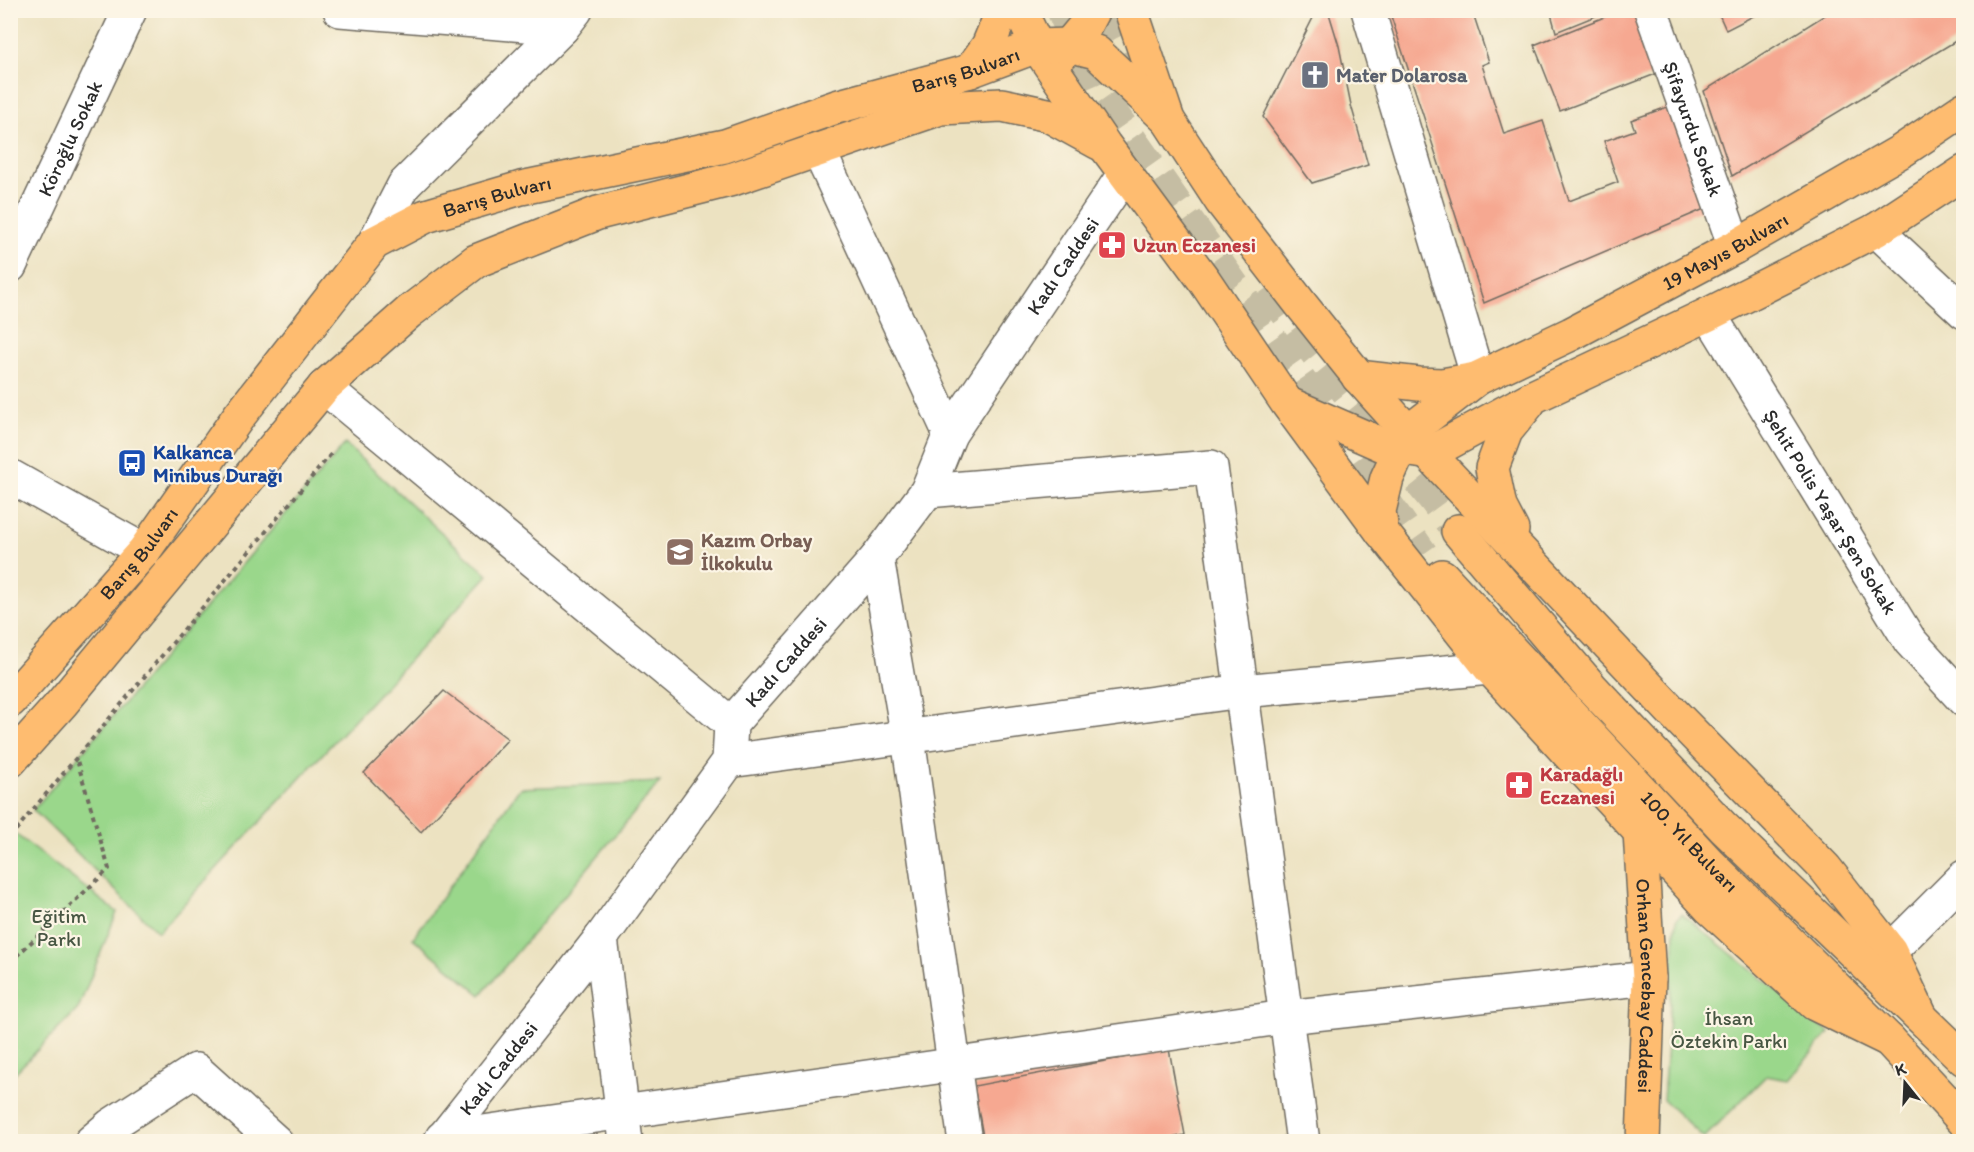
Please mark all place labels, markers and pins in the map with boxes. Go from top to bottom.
church icon: Mater Dolarosa [1299,59,1331,91]
place label: Mater Dolarosa [1336,63,1468,87]
pharmacy icon: Uzun Eczanesi [1096,229,1128,261]
place label: Uzun Eczanesi [1133,233,1256,257]
place label: Kalkanca Minibus Durağı [153,440,283,488]
bus stop icon: Kalkanca Minibus Durağı [116,447,148,479]
place label: Kazım Orbay İlkokulu [701,528,813,575]
school or university icon: Kazım Orbay İlkokulu [664,536,696,568]
place label: Karadağlı Eczanesi [1540,762,1623,809]
pharmacy icon: Karadağlı Eczanesi [1503,769,1535,801]

